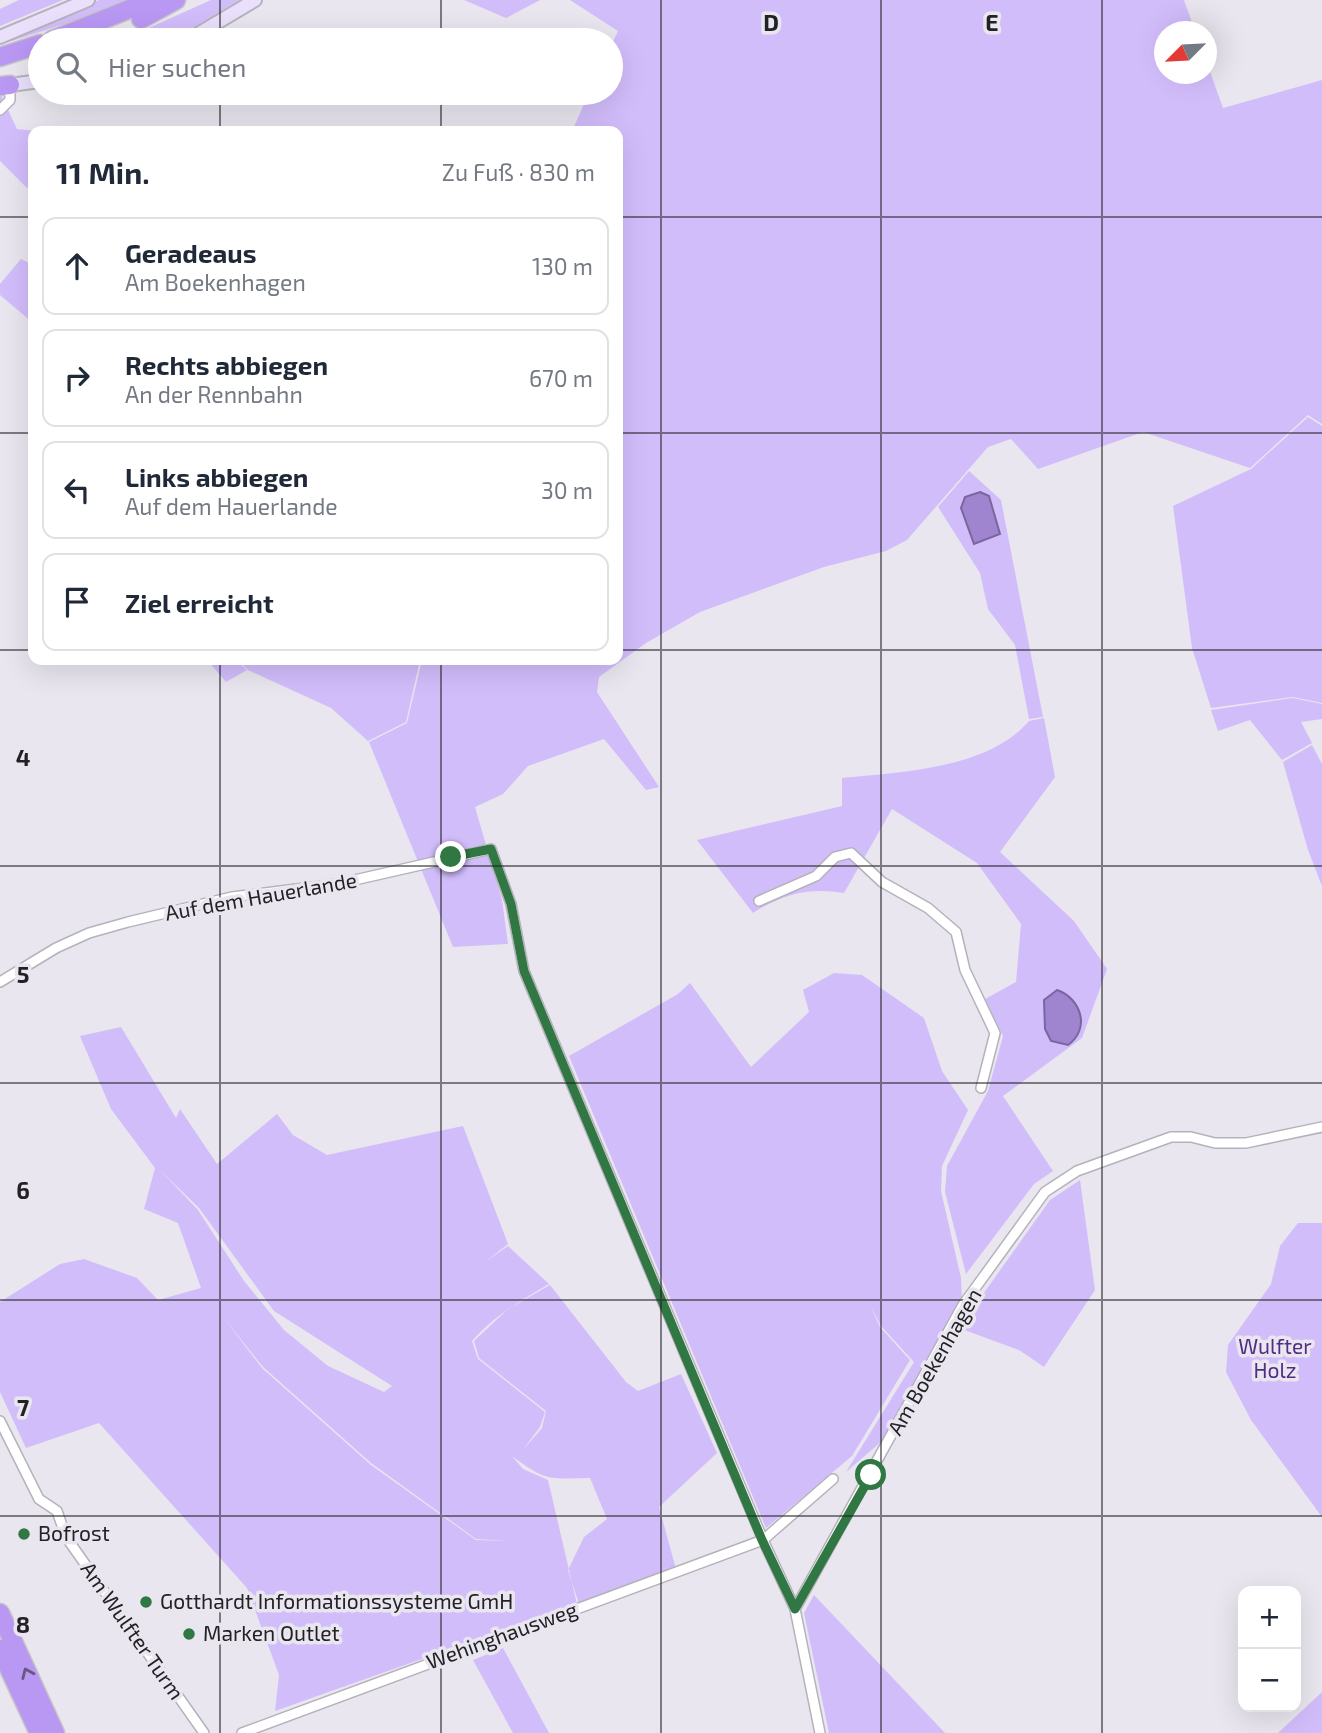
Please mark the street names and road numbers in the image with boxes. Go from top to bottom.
street label: Auf dem Hauerlande [163,866,359,925]
street label: Am Boekenhagen [882,1284,986,1439]
street label: Am Wulfter Turm [76,1557,190,1704]
street label: Wehinghausweg [423,1596,581,1673]

